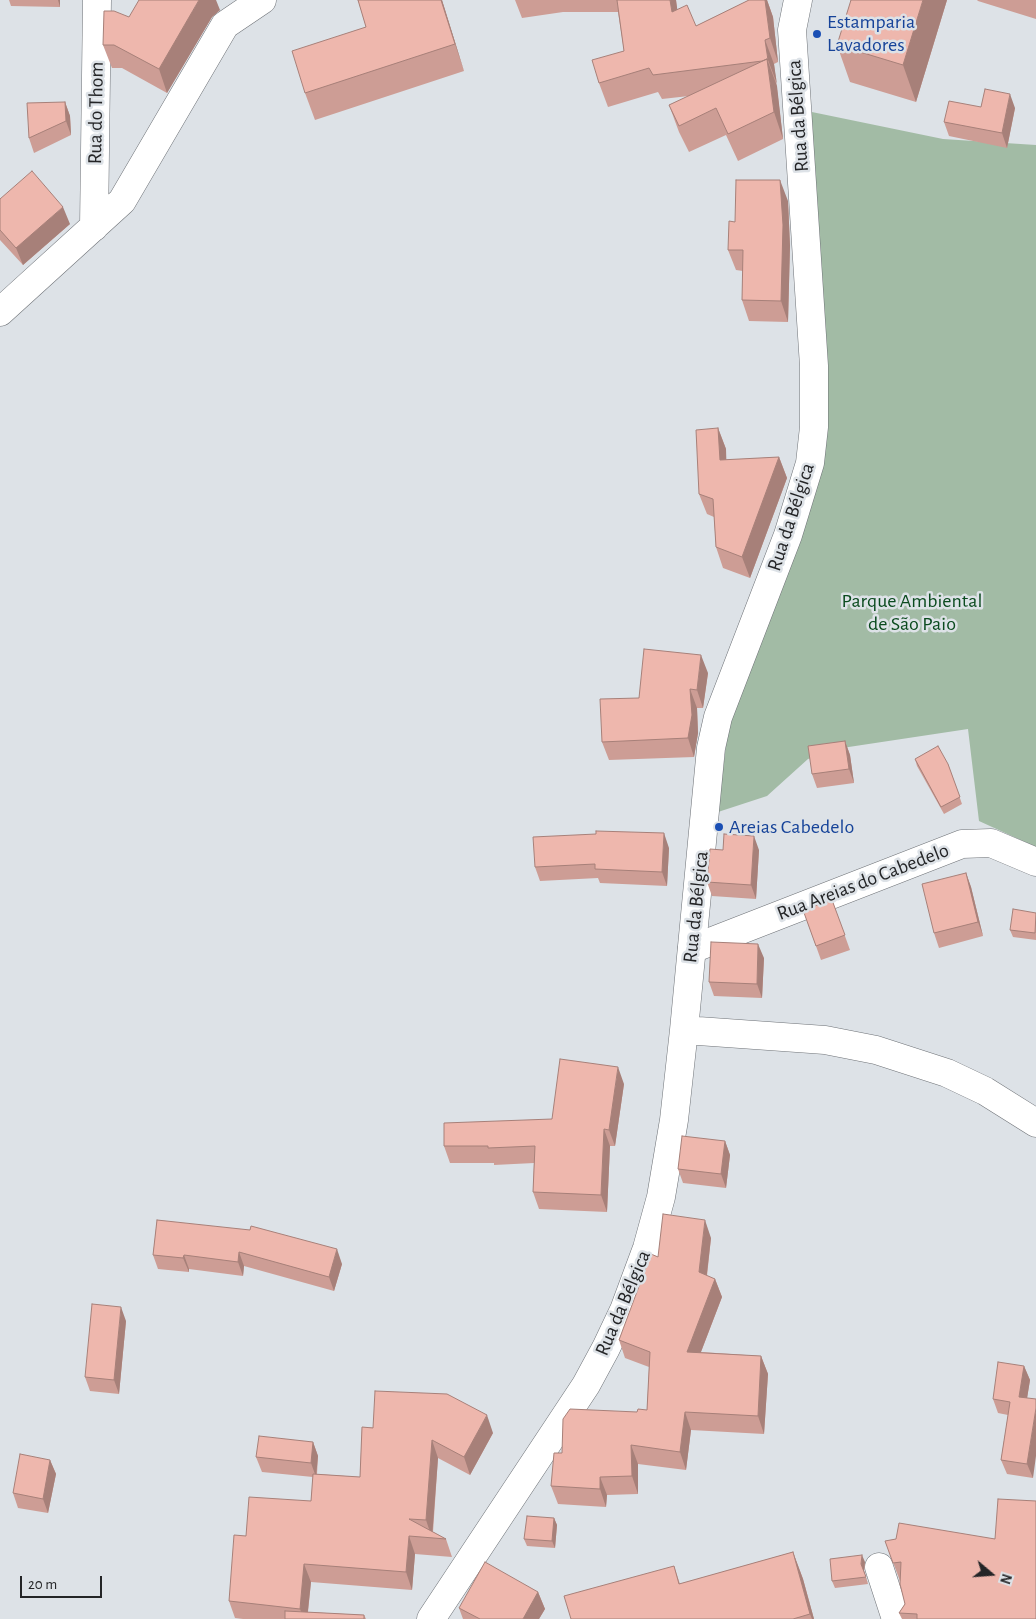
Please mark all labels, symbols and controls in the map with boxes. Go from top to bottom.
place label: Estamparia Lavadores [827,10,915,57]
marker: Estamparia Lavadores [811,28,823,40]
street label: Rua da Bélgica [782,59,814,173]
street label: Rua do Thom [83,62,109,164]
street label: Rua da Bélgica [762,460,820,574]
park label: Parque Ambiental de São Paio [842,589,982,636]
place label: Areias Cabedelo [729,815,854,839]
marker: Areias Cabedelo [713,821,725,833]
street label: Rua Areias do Cabedelo [774,838,952,926]
street label: Rua da Bélgica [678,850,714,964]
street label: Rua da Bélgica [590,1247,656,1359]
north arrow [966,1549,1016,1599]
scale bar [22,1566,105,1598]
text: N [997,1572,1013,1585]
text: 20 m [28,1577,57,1592]

